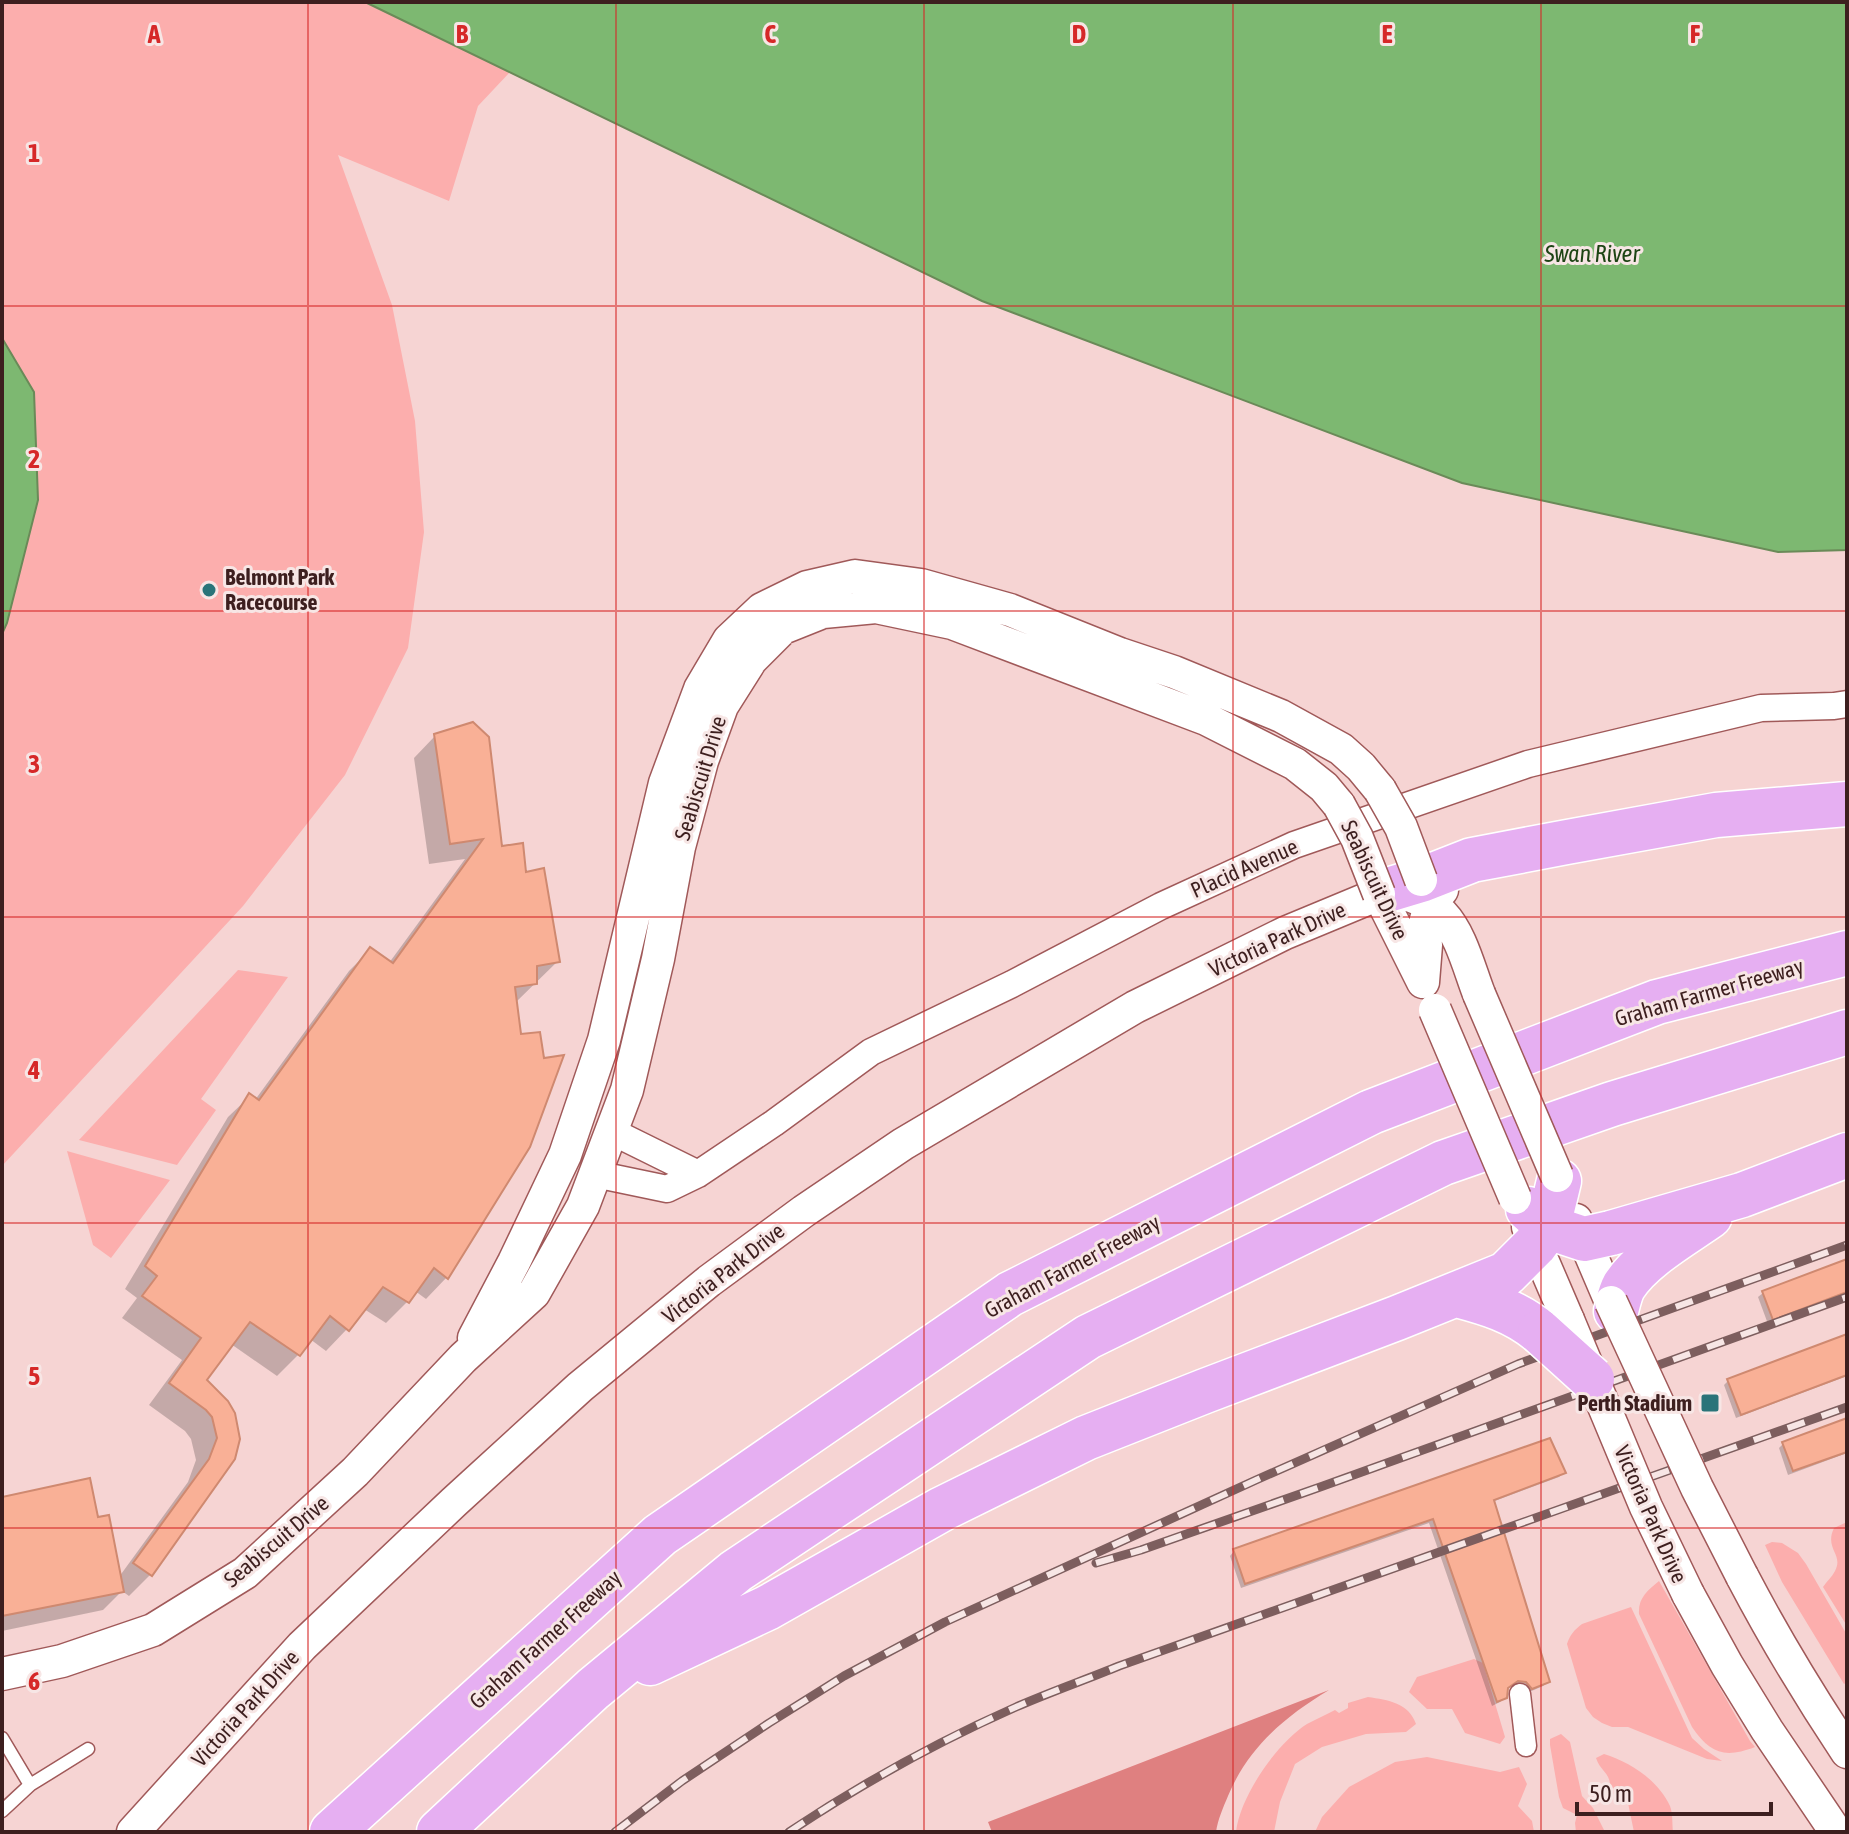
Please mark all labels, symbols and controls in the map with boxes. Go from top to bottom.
text: A [147,19,161,49]
text: B [456,19,469,49]
text: C [764,19,776,49]
text: D [1072,19,1086,49]
text: E [1381,19,1393,49]
text: F [1690,19,1701,49]
text: 1 [28,138,40,168]
water label: Swan River [1543,240,1640,267]
text: 2 [28,444,40,474]
place label: Belmont Park Racecourse [225,564,335,615]
marker: Belmont Park Racecourse [200,581,218,599]
street label: Seabiscuit Drive [669,713,731,843]
text: 3 [28,749,40,779]
street label: Seabiscuit Drive [1336,816,1414,944]
street label: Placid Avenue [1186,833,1302,903]
street label: Victoria Park Drive [1205,896,1349,982]
street label: Graham Farmer Freeway [1612,953,1806,1031]
text: 4 [27,1055,40,1085]
street label: Graham Farmer Freeway [980,1209,1164,1323]
street label: Victoria Park Drive [657,1217,789,1329]
text: 5 [28,1361,40,1391]
place label: Perth Stadium [1577,1390,1692,1416]
marker: Perth Stadium [1699,1392,1721,1414]
street label: Victoria Park Drive [1609,1441,1693,1587]
street label: Seabiscuit Drive [218,1490,334,1592]
street label: Graham Farmer Freeway [464,1564,626,1714]
street label: Victoria Park Drive [186,1644,304,1772]
text: 6 [28,1666,40,1696]
scale bar [1577,1766,1771,1816]
text: 50 m [1589,1780,1632,1807]

